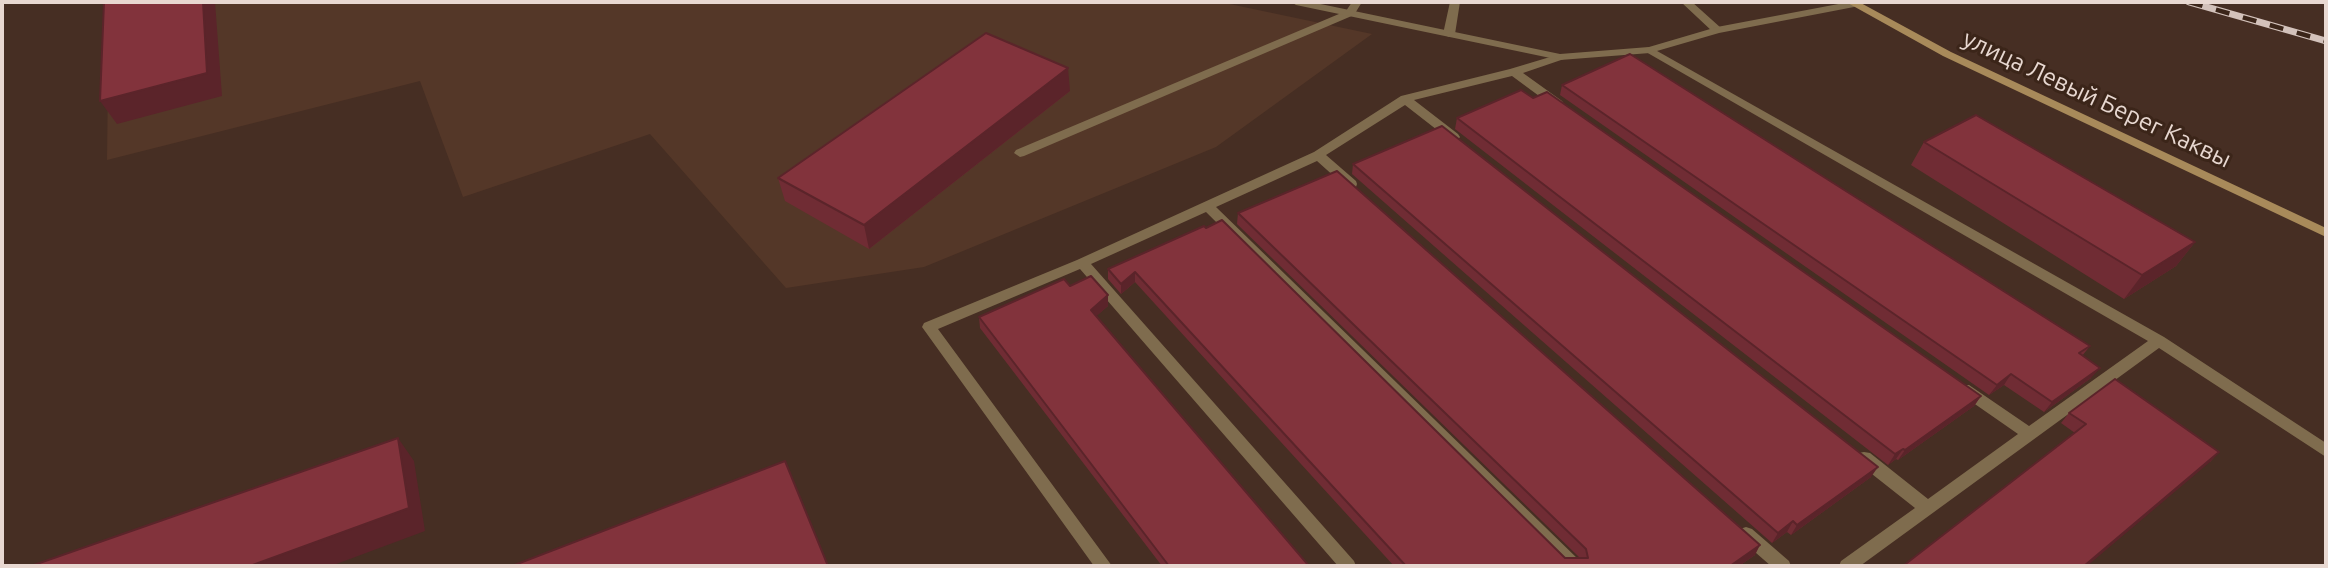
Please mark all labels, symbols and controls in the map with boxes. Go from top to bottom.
street label: улица Левый Берег Каквы [1958,24,2236,174]

